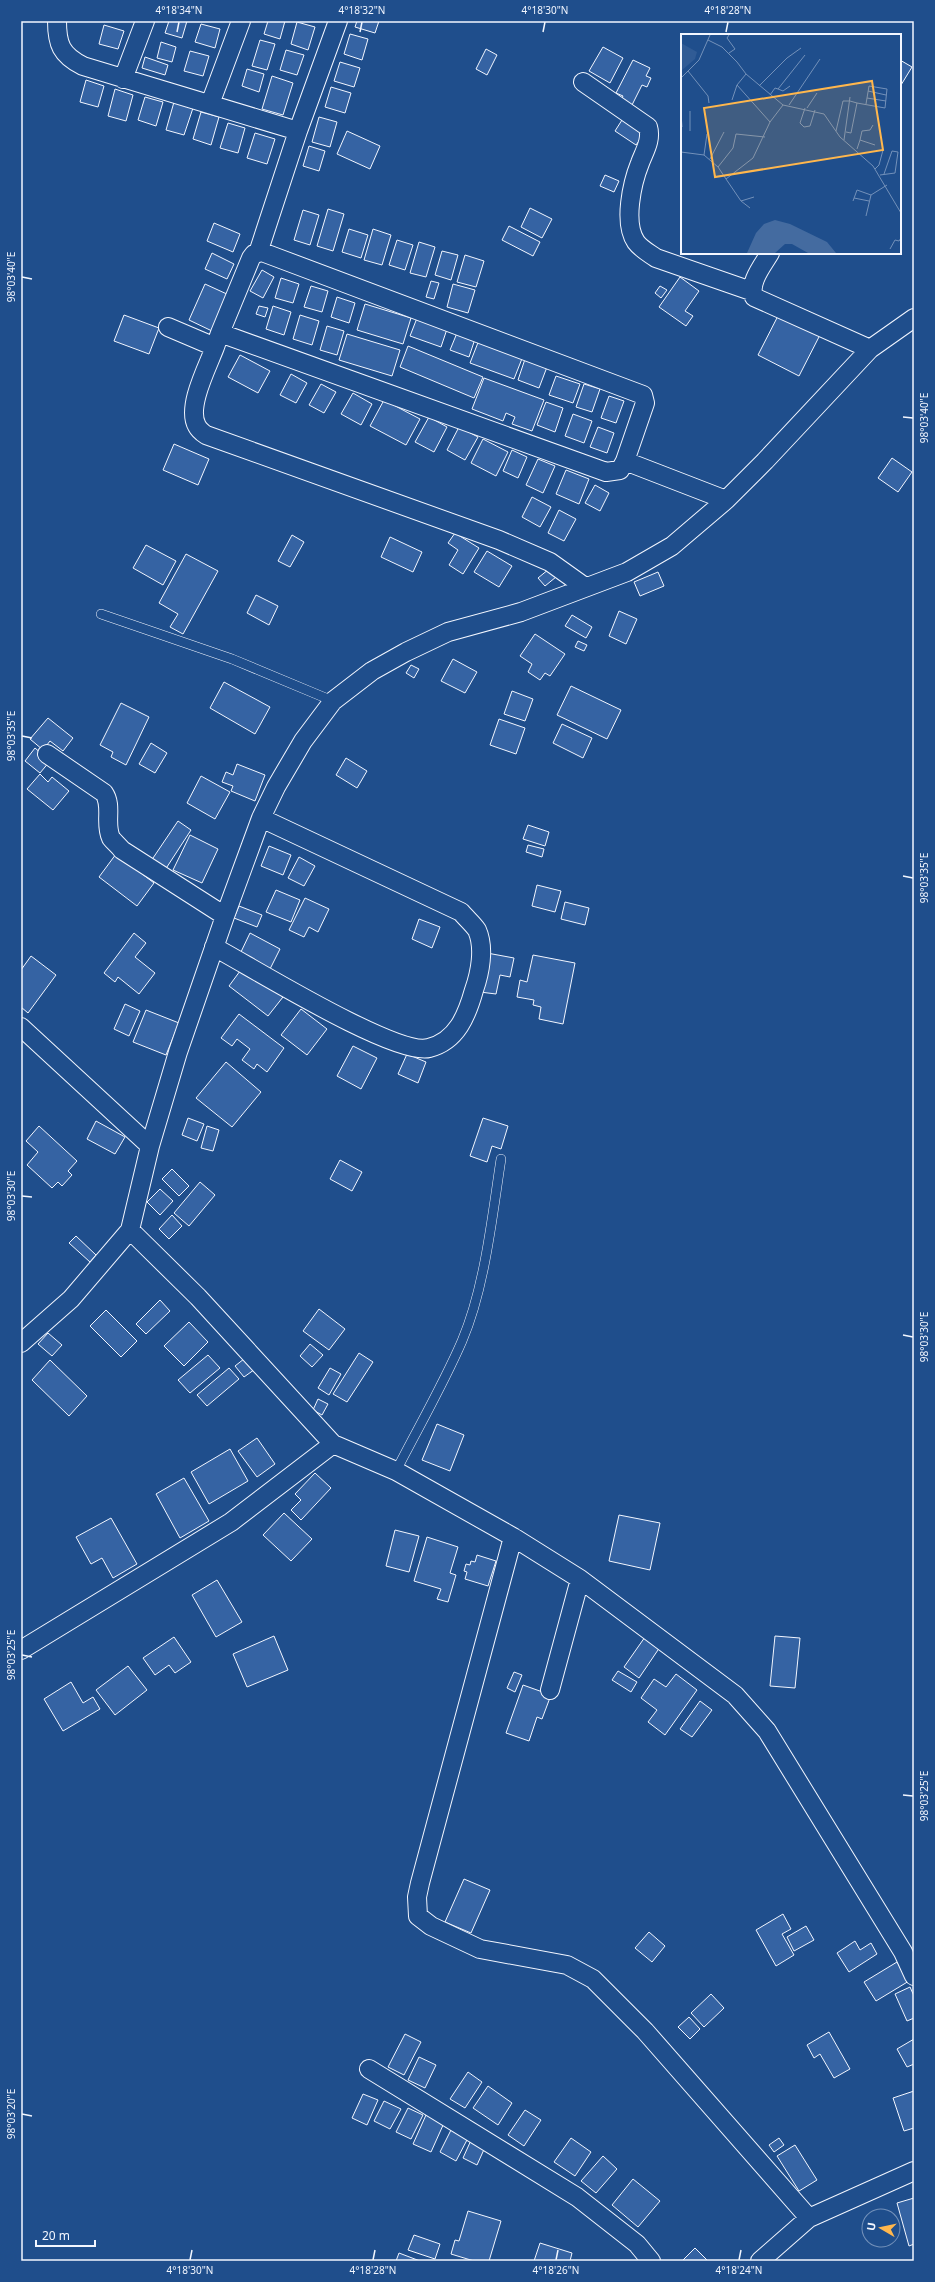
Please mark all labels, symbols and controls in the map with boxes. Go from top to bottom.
text: 4°18'34"N [156,3,202,17]
text: 4°18'32"N [339,3,385,17]
text: 4°18'30"N [522,3,568,17]
text: 4°18'28"N [705,3,751,17]
inset map [681,34,901,254]
text: 98°03'40"E [4,252,18,302]
text: 98°03'40"E [917,393,931,443]
text: 98°03'35"E [4,711,18,761]
text: 98°03'35"E [917,853,931,903]
text: 98°03'30"E [4,1171,18,1221]
text: 98°03'30"E [917,1312,931,1362]
text: 98°03'25"E [4,1630,18,1680]
text: 98°03'25"E [917,1771,931,1821]
text: 98°03'20"E [4,2089,18,2139]
north arrow [861,2208,901,2248]
text: U [863,2221,879,2232]
scale bar [36,2222,95,2248]
text: 20 m [42,2227,70,2244]
text: 4°18'30"N [167,2263,213,2277]
text: 4°18'28"N [350,2263,396,2277]
text: 4°18'26"N [533,2263,579,2277]
text: 4°18'24"N [716,2263,762,2277]

